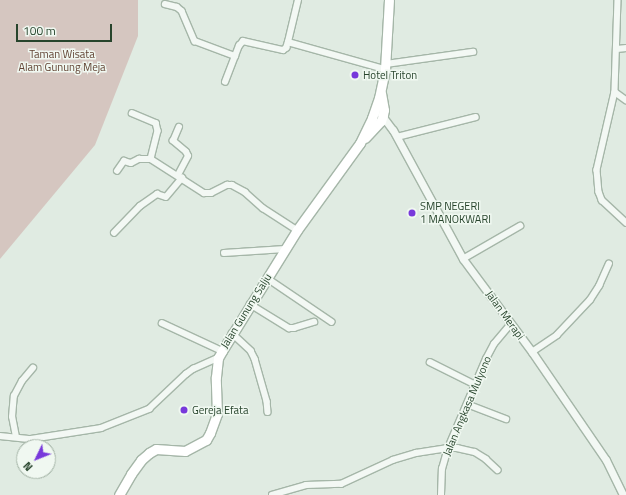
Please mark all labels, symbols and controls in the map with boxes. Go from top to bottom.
scale bar [18,16,114,42]
text: 100 m [23,21,56,40]
park label: Taman Wisata Alam Gunung Meja [18,48,106,74]
place label: Hotel Triton [363,68,417,82]
marker: Hotel Triton [350,70,360,80]
place label: SMP NEGERI 1 MANOKWARI [420,200,491,226]
marker: SMP NEGERI 1 MANOKWARI [407,208,417,218]
street label: Jalan Gunung Salju [218,271,274,351]
street label: Jalan Merapi [483,288,527,342]
street label: Jalan Angkasa Mulyono [440,354,494,458]
place label: Gereja Efata [192,403,248,417]
marker: Gereja Efata [179,405,189,415]
north arrow [16,439,56,479]
text: N [20,458,36,475]

